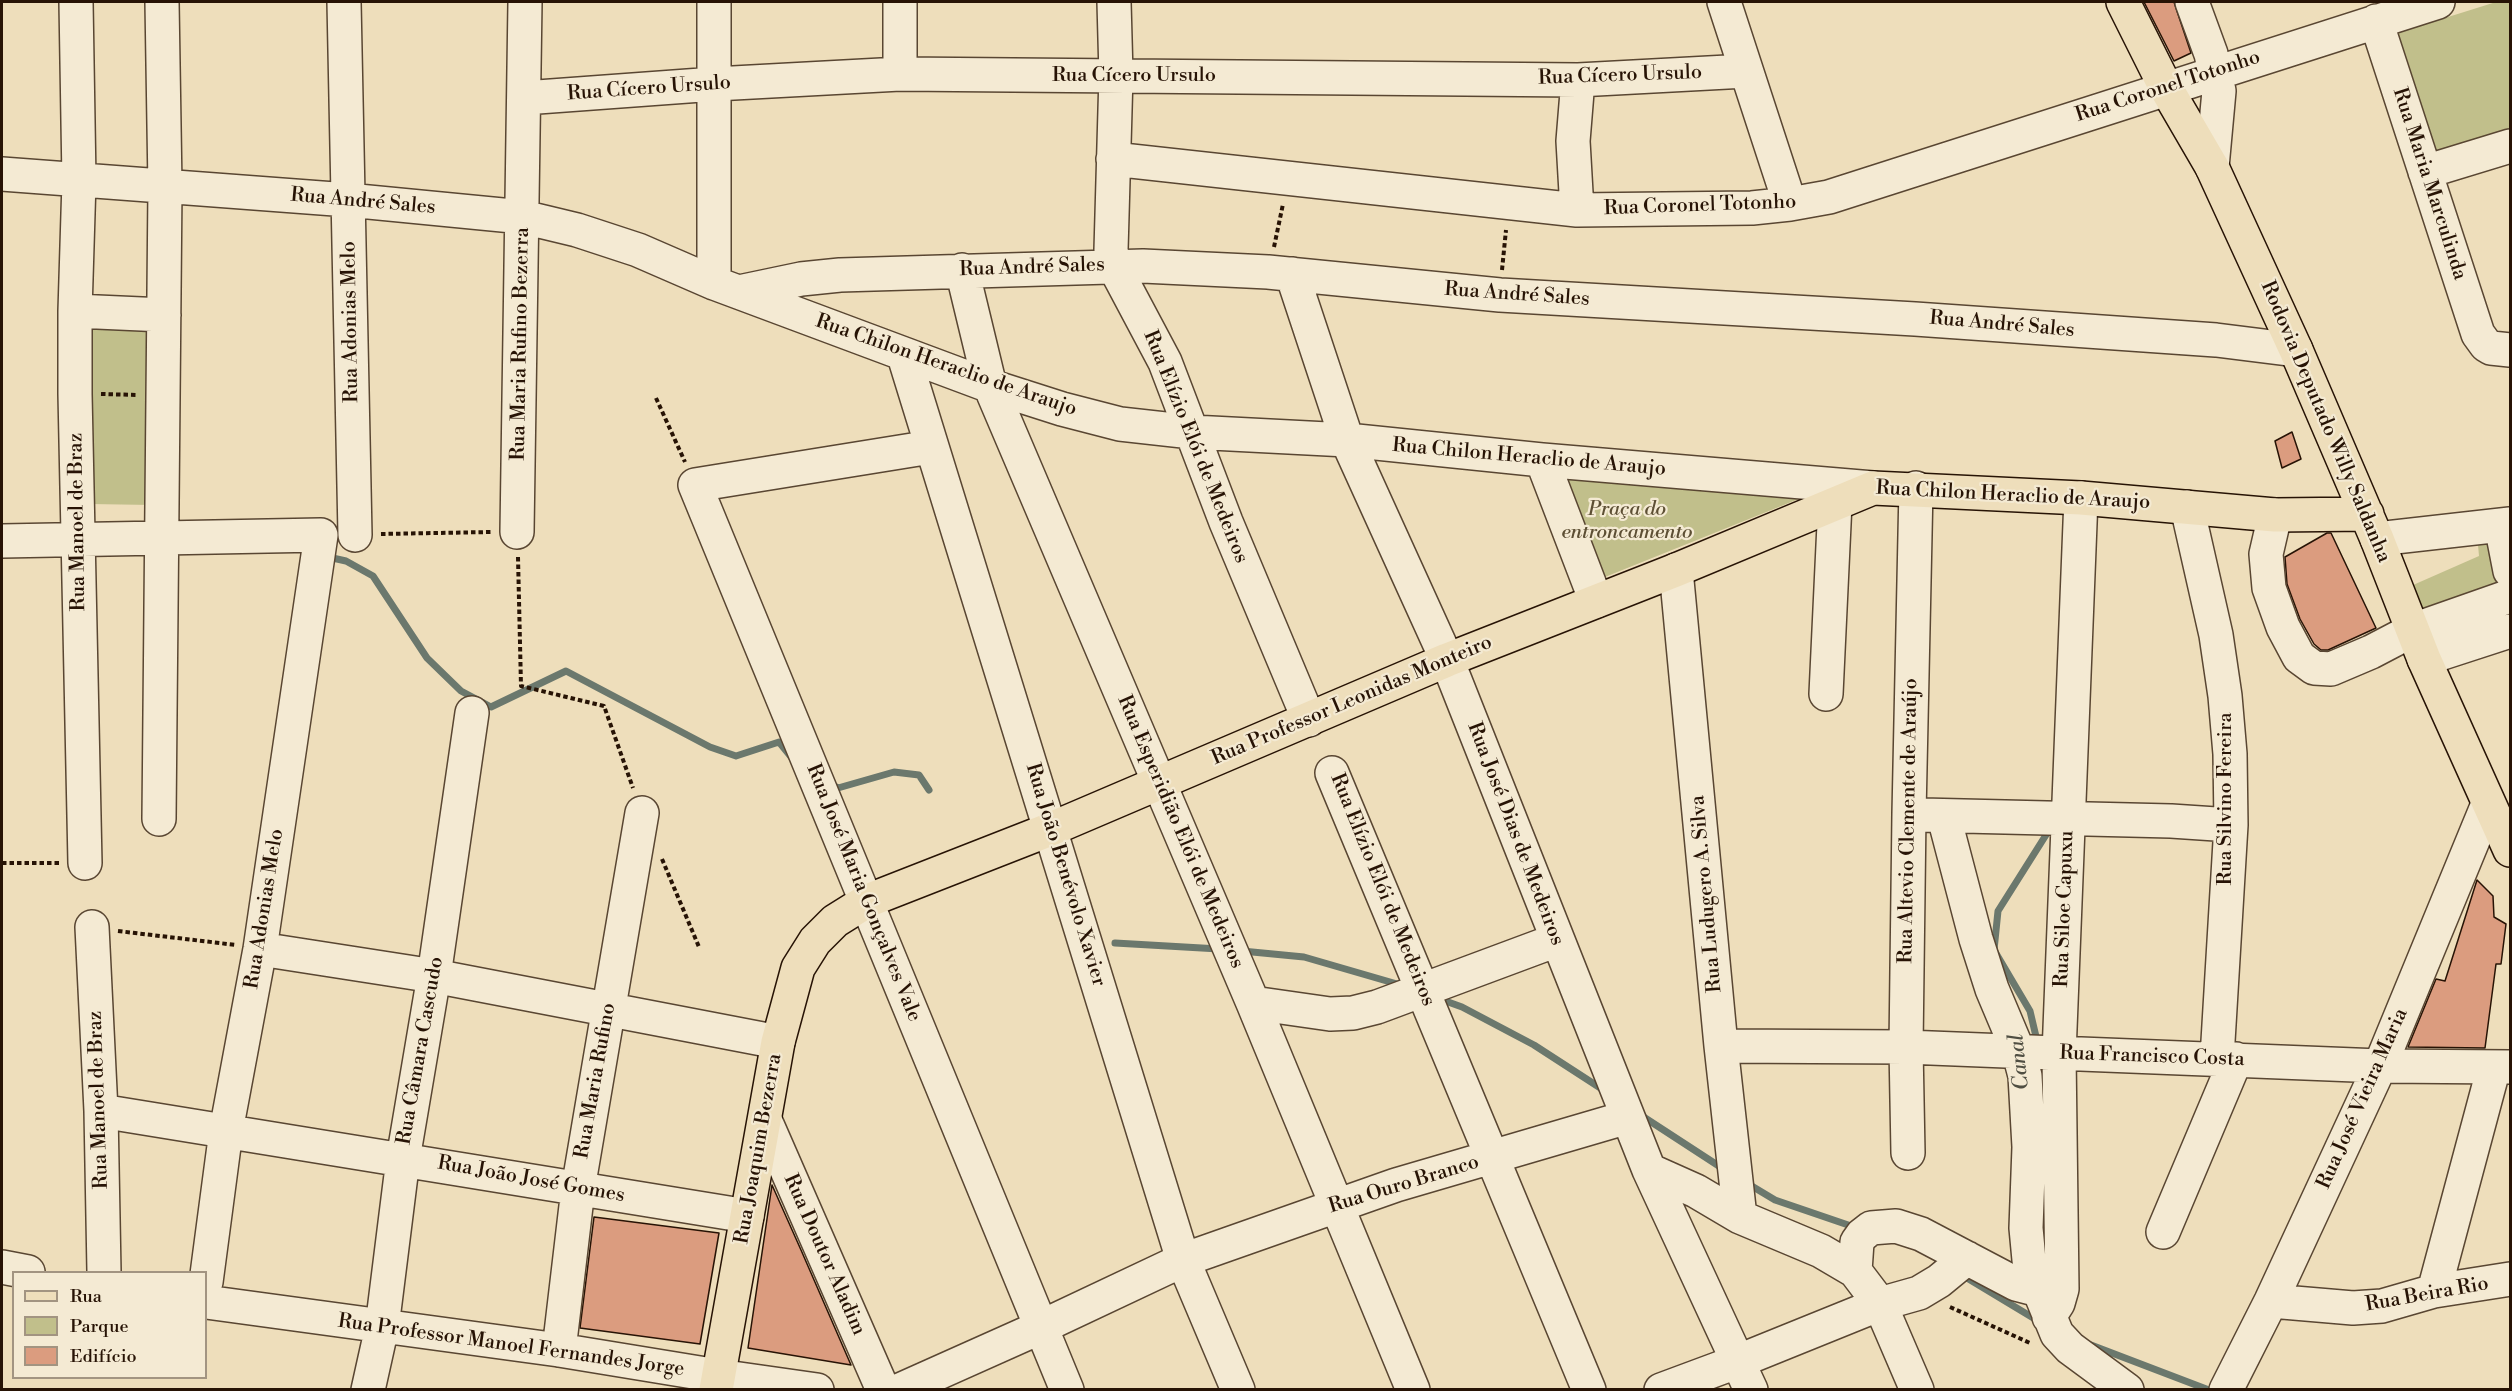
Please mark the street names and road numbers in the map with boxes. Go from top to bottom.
street label: Rua Coronel Totonho [2073,46,2263,128]
street label: Rua Cícero Ursulo [1538,61,1702,91]
street label: Rua Cícero Ursulo [1052,64,1216,88]
street label: Rua Cícero Ursulo [566,71,732,107]
street label: Rua Maria Marculinda [2387,85,2471,283]
street label: Rua André Sales [289,184,437,220]
street label: Rua Coronel Totonho [1603,191,1797,221]
street label: Rua Maria Rufino Bezerra [507,227,535,461]
street label: Rua Adonias Melo [338,241,364,403]
street label: Rua André Sales [959,253,1105,283]
street label: Rua André Sales [1444,278,1590,312]
street label: Rodovia Deputado Willy Saldanha [2255,278,2395,566]
street label: Rua André Sales [1928,307,2076,343]
street label: Rua Chilon Heraclio de Araujo [812,310,1080,422]
street label: Rua Elízio Elói de Medeiros [1137,327,1253,567]
street label: Rua Manoel de Braz [64,433,92,611]
street label: Rua Chilon Heraclio de Araujo [1391,434,1667,482]
street label: Rua Chilon Heraclio de Araujo [1875,477,2151,515]
street label: Rua Professor Leonidas Monteiro [1208,631,1496,771]
street label: Rua Altevio Clemente de Araújo [1895,678,1923,964]
street label: Rua Esperidião Elói de Medeiros [1111,692,1249,972]
street label: Rua Silvino Fereira [2214,712,2238,886]
street label: Rua José Dias de Medeiros [1461,719,1569,949]
street label: Rua João Benévolo Xavier [1020,760,1110,990]
street label: Rua José Maria Gonçalves Vale [800,761,926,1025]
street label: Rua Elízio Elói de Medeiros [1324,770,1440,1010]
street label: Rua Ludugero A. Silva [1686,794,1728,994]
street label: Rua Adonias Melo [240,827,290,991]
street label: Rua Siloe Capuxu [2050,830,2080,988]
street label: Rua Câmara Cascudo [393,955,449,1147]
street label: Rua Maria Rufino [570,1001,622,1161]
street label: Rua José Vieira Maria [2312,1005,2414,1193]
street label: Rua Manoel de Braz [84,1010,114,1190]
street label: Rua Francisco Costa [2059,1042,2245,1072]
street label: Rua Joaquim Bezerra [730,1052,788,1246]
street label: Rua Ouro Branco [1326,1151,1482,1219]
street label: Rua João José Gomes [435,1152,627,1208]
street label: Rua Doutor Aladim [778,1171,870,1339]
street label: Rua Beira Rio [2364,1272,2490,1318]
street label: Rua Professor Manoel Fernandes Jorge [336,1310,686,1382]

